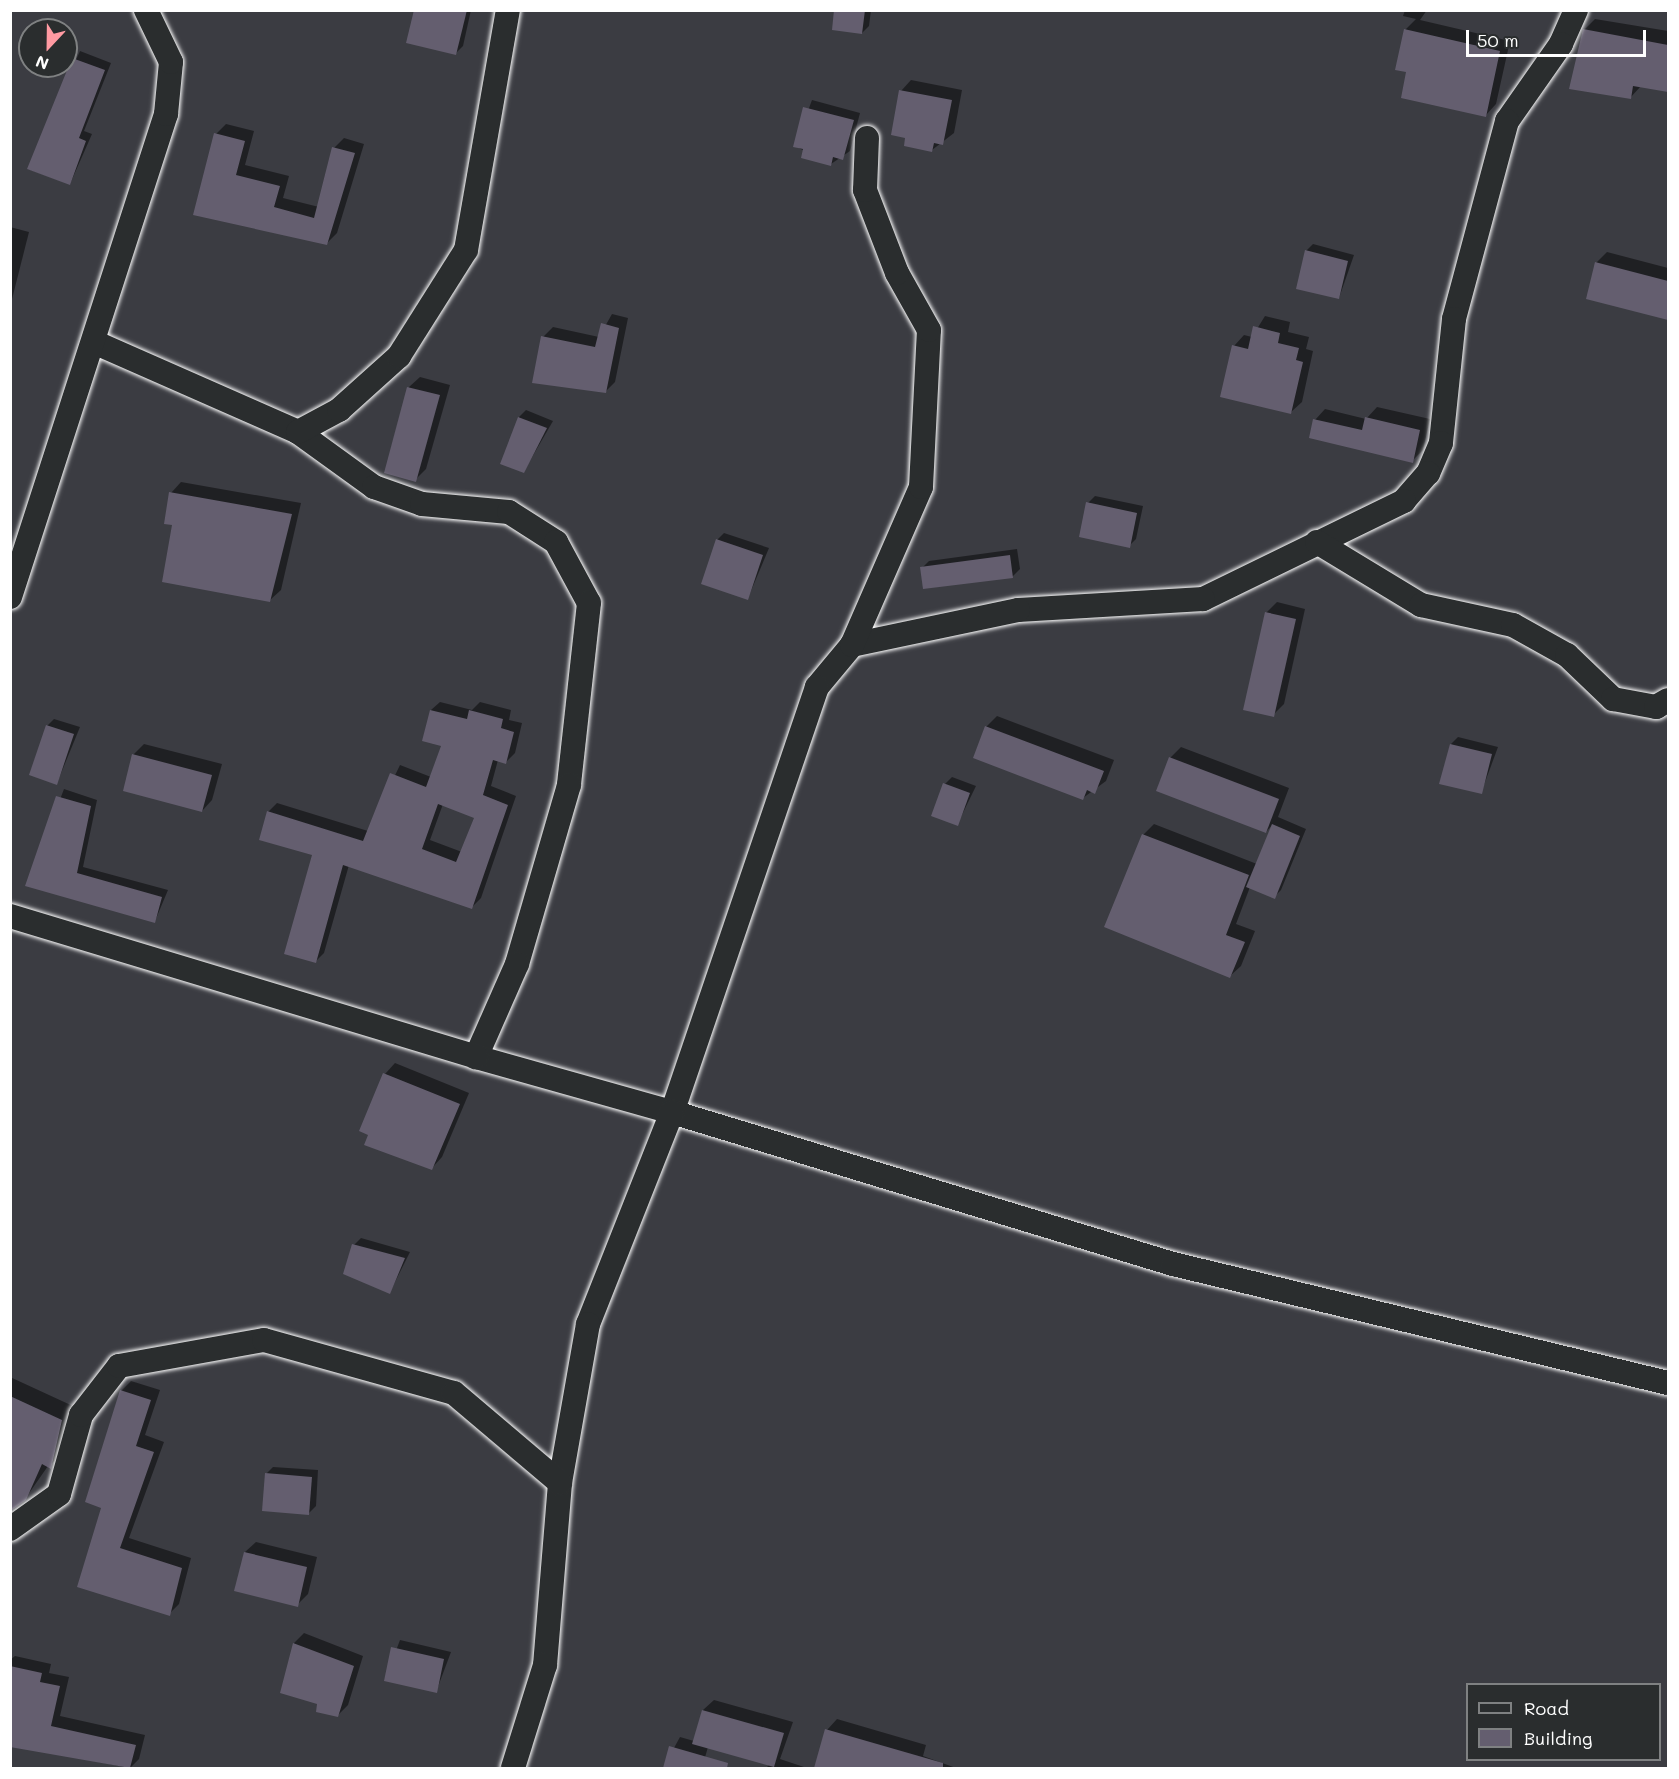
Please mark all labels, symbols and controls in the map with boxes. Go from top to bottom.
north arrow [18,18,78,78]
scale bar [1469,18,1649,56]
text: 50 m [1477,28,1519,52]
text: N [32,51,51,75]
legend [1466,1683,1661,1761]
text: Road [1524,1696,1569,1720]
text: Building [1524,1726,1592,1750]

